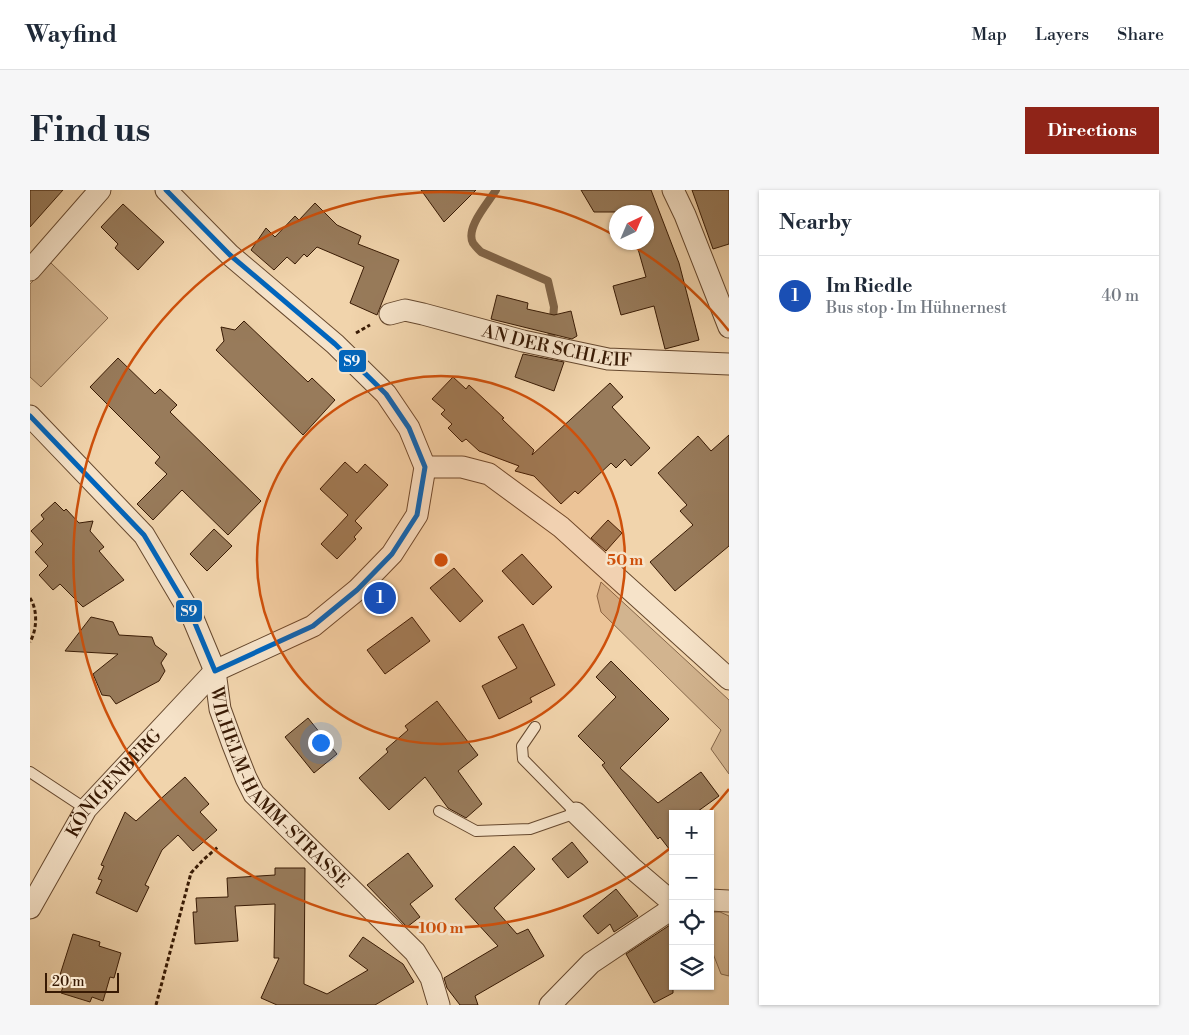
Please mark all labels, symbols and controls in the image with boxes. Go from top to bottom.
text: Wayfind [25,20,117,50]
text: Map [972,23,1007,46]
text: Layers [1035,23,1089,46]
text: Share [1117,23,1164,46]
button: Directions [1025,107,1159,154]
text: Find us [30,109,150,152]
north arrow [609,205,654,250]
text: Nearby [779,210,852,236]
text: Im Riedle [826,274,912,298]
text: 1 [791,286,799,306]
text: 40 m [1102,286,1139,306]
text: Bus stop · Im Hühnernest [826,298,1007,318]
street label: AN DER SCHLEIF [479,319,632,371]
line badge: S9 [338,349,367,373]
text: S9 [344,353,361,371]
centre of rings [432,551,450,569]
text: 50 m [607,551,643,570]
pin: 1 [364,579,396,617]
line badge: S9 [175,599,203,623]
text: S9 [181,603,198,621]
street label: WILHELM-HAMM-STRASSE [205,684,354,893]
street label: KÖNIGENBERG [61,724,167,842]
your location [308,730,334,756]
map controls [669,810,714,990]
button: + [669,810,714,855]
button: − [669,855,714,900]
button: locate [669,900,714,945]
text: 100 m [419,919,464,938]
button: layers [669,945,714,990]
scale bar [45,970,119,993]
text: 20 m [52,973,84,991]

